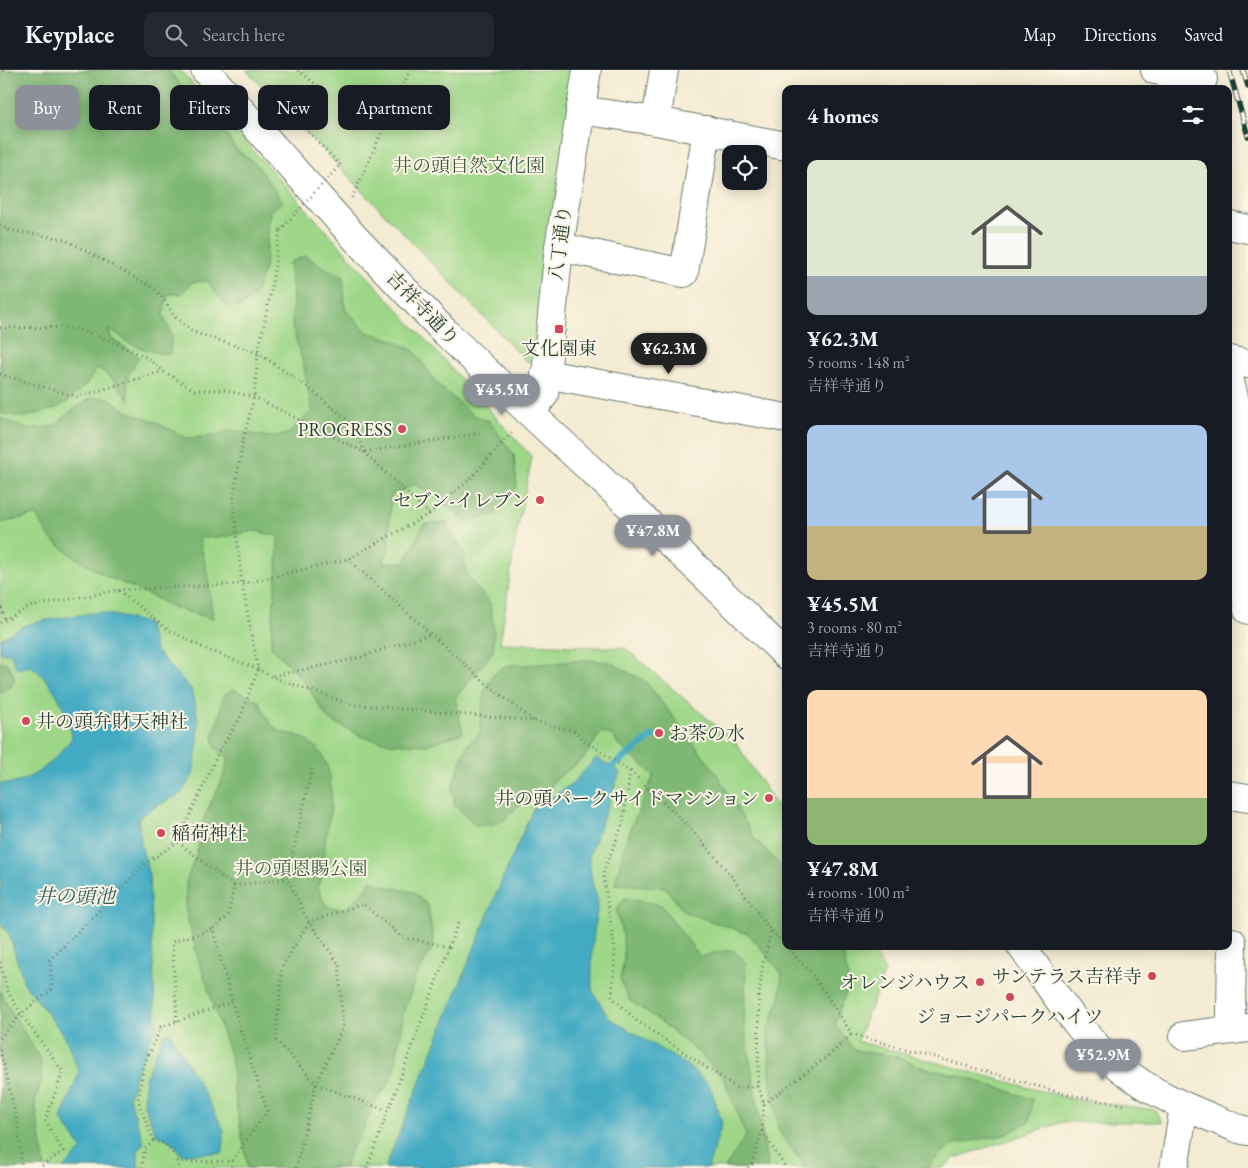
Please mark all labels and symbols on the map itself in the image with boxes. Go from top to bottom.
park label: 井の頭自然文化園 [393,153,545,178]
street label: 八丁通り [543,204,577,282]
street label: 吉祥寺通り [381,265,465,351]
marker: 文化園東 [553,323,565,335]
pin: ¥62.3M [628,332,710,375]
place label: 文化園東 [521,336,597,361]
pin: ¥45.5M [461,374,543,416]
place label: PROGRESS [298,417,392,442]
marker: PROGRESS [396,423,408,435]
place label: セブン-イレブン [393,488,530,513]
marker: セブン-イレブン [534,494,546,506]
pin: ¥47.8M [612,514,694,557]
place label: 井の頭弁財天神社 [36,709,188,734]
marker: 井の頭弁財天神社 [20,715,32,727]
place label: お茶の水 [669,721,745,746]
marker: お茶の水 [653,727,665,739]
place label: 井の頭パークサイドマンション [495,786,759,811]
marker: 井の頭パークサイドマンション [763,792,775,804]
place label: 稲荷神社 [171,821,247,846]
marker: 稲荷神社 [155,827,167,839]
park label: 井の頭恩賜公園 [234,856,368,881]
water label: 井の頭池 [35,883,117,909]
place label: サンテラス吉祥寺 [992,964,1142,989]
place label: オレンジハウス [840,970,970,995]
marker: サンテラス吉祥寺 [1146,970,1158,982]
marker: オレンジハウス [974,976,986,988]
marker: ジョージパークハイツ [1004,991,1016,1003]
place label: ジョージパークハイツ [917,1004,1103,1029]
pin: ¥52.9M [1062,1038,1144,1081]

